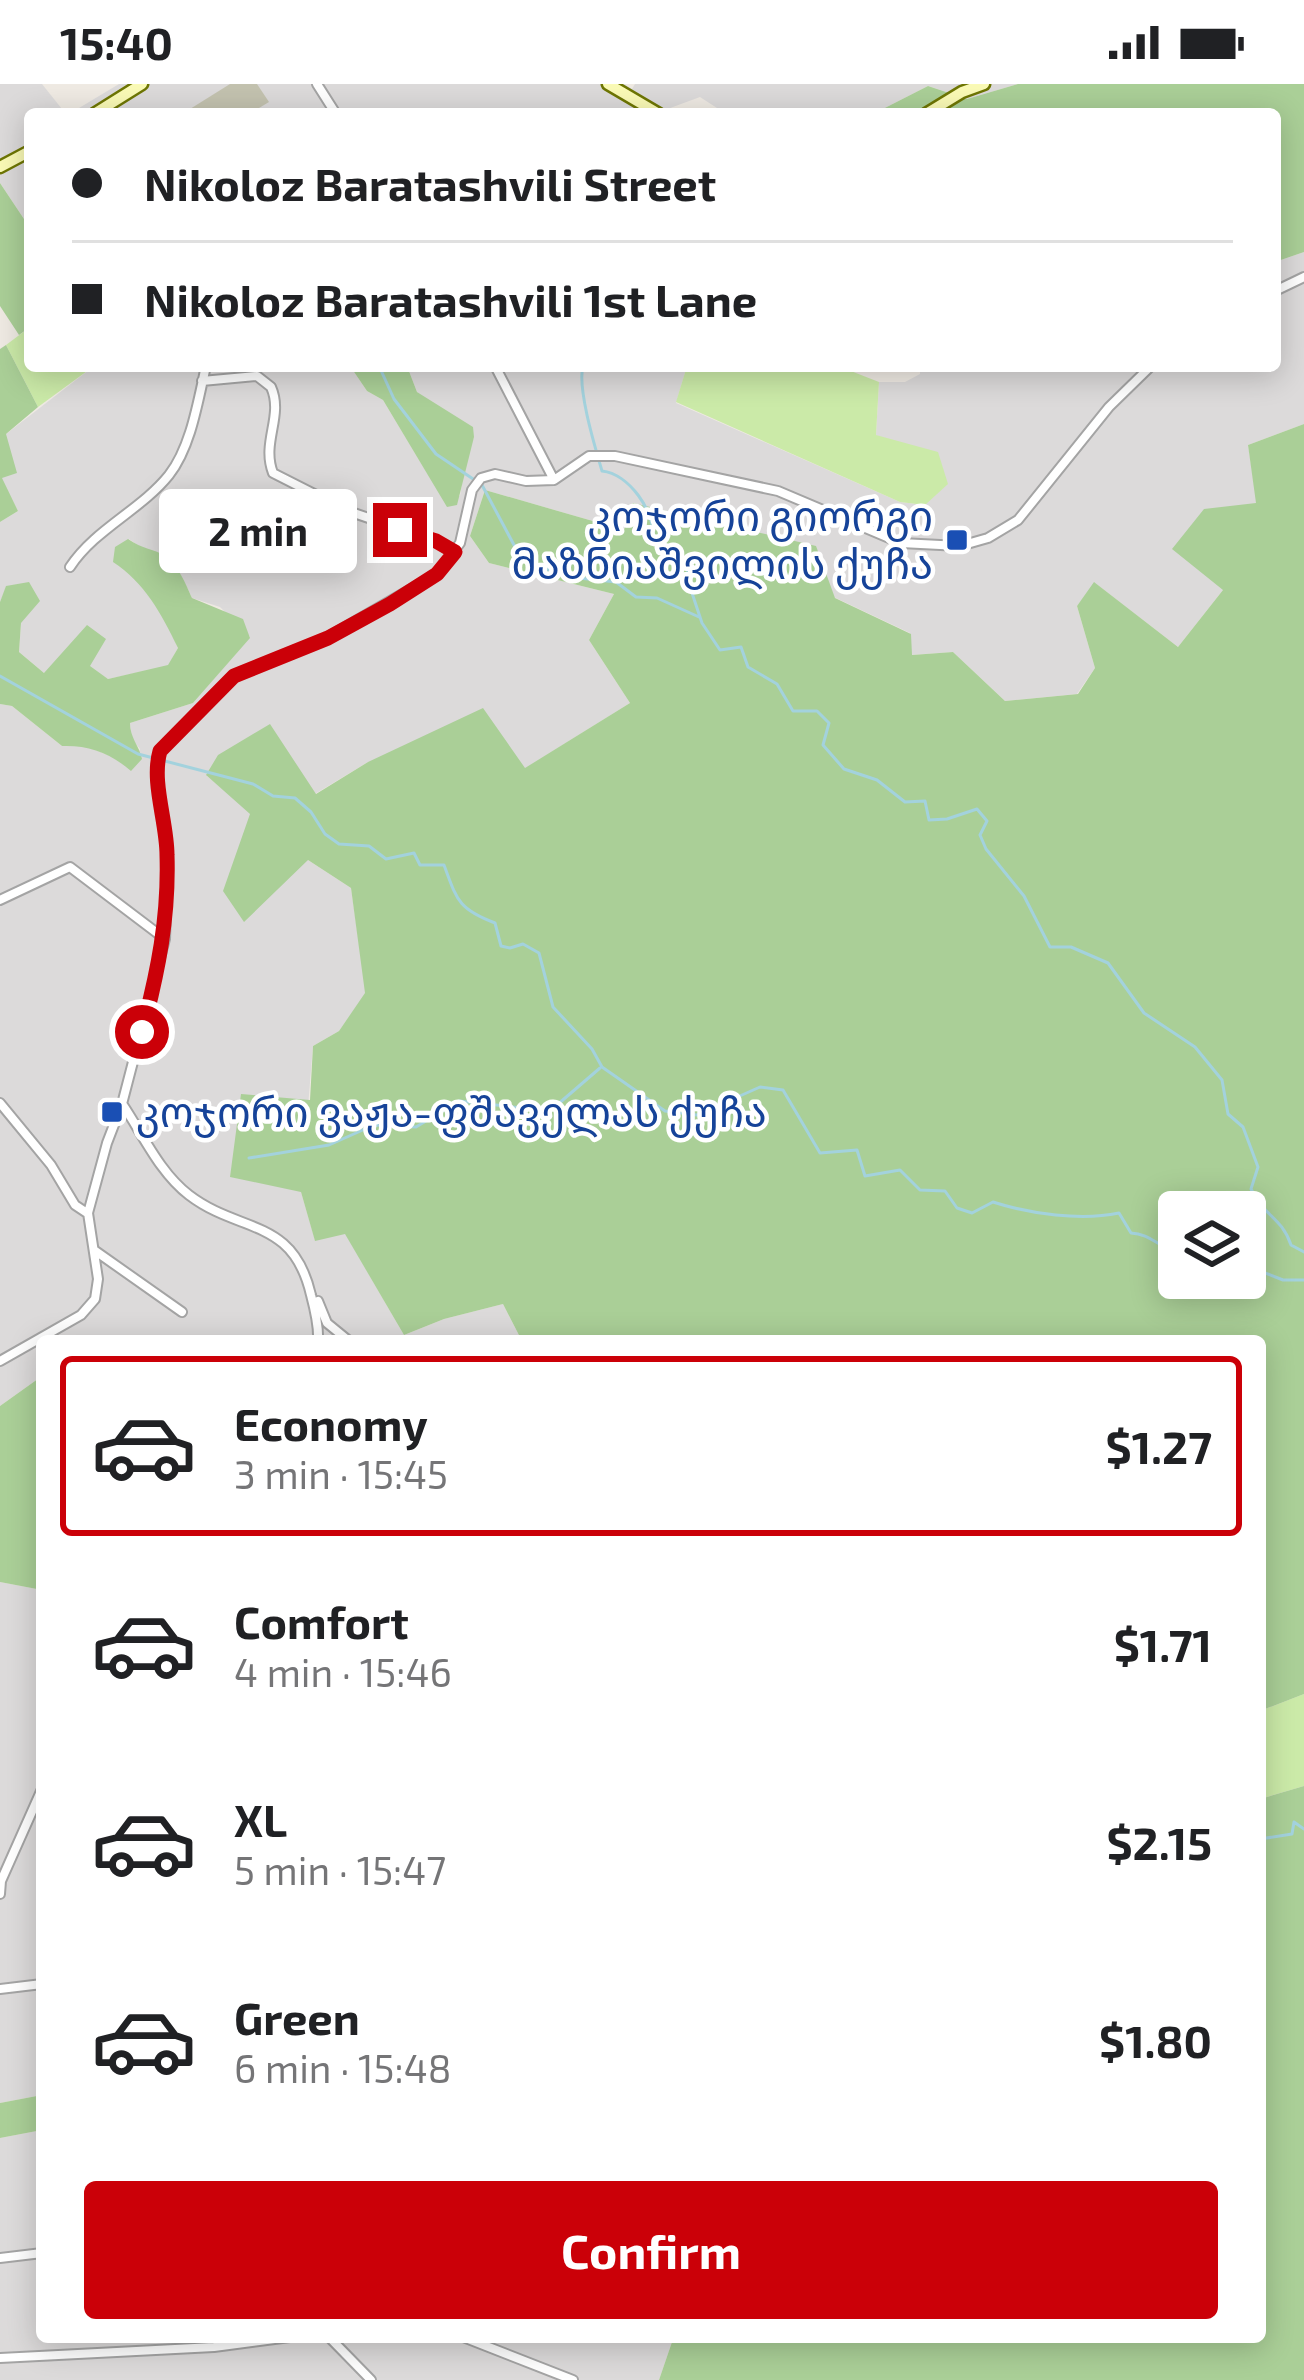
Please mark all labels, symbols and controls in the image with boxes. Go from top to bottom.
text: 15:40 [60,15,173,69]
text: Nikoloz Baratashvili Street [144,156,716,210]
text: Nikoloz Baratashvili 1st Lane [144,272,757,326]
callout: 2 min [160,488,358,572]
place label: კოჯორი გიორგი მაზნიაშვილის ქუჩა [511,489,933,590]
route end [373,503,427,557]
text: 2 min [208,507,308,554]
marker: კოჯორი გიორგი მაზნიაშვილის ქუჩა [944,527,970,553]
route start [115,1005,169,1059]
place label: კოჯორი ვაჟა-ფშაველას ქუჩა [136,1085,767,1138]
marker: კოჯორი ვაჟა-ფშაველას ქუჩა [99,1099,125,1125]
map controls [1158,1191,1266,1299]
button: layers [1158,1191,1266,1299]
icon: car [90,1392,198,1500]
text: Economy [234,1396,428,1450]
text: $1.27 [1106,1419,1212,1473]
text: 3 min · 15:45 [234,1450,448,1497]
icon: car [90,1590,198,1698]
text: Comfort [234,1594,409,1648]
text: $1.71 [1114,1617,1212,1671]
text: 4 min · 15:46 [234,1648,452,1695]
icon: car [90,1788,198,1896]
text: XL [234,1792,287,1846]
text: $2.15 [1106,1815,1212,1869]
text: 5 min · 15:47 [234,1846,446,1893]
icon: car [90,1986,198,2094]
text: Green [234,1990,360,2044]
text: $1.80 [1099,2013,1212,2067]
text: 6 min · 15:48 [234,2044,451,2091]
button: Confirm [84,2181,1218,2319]

